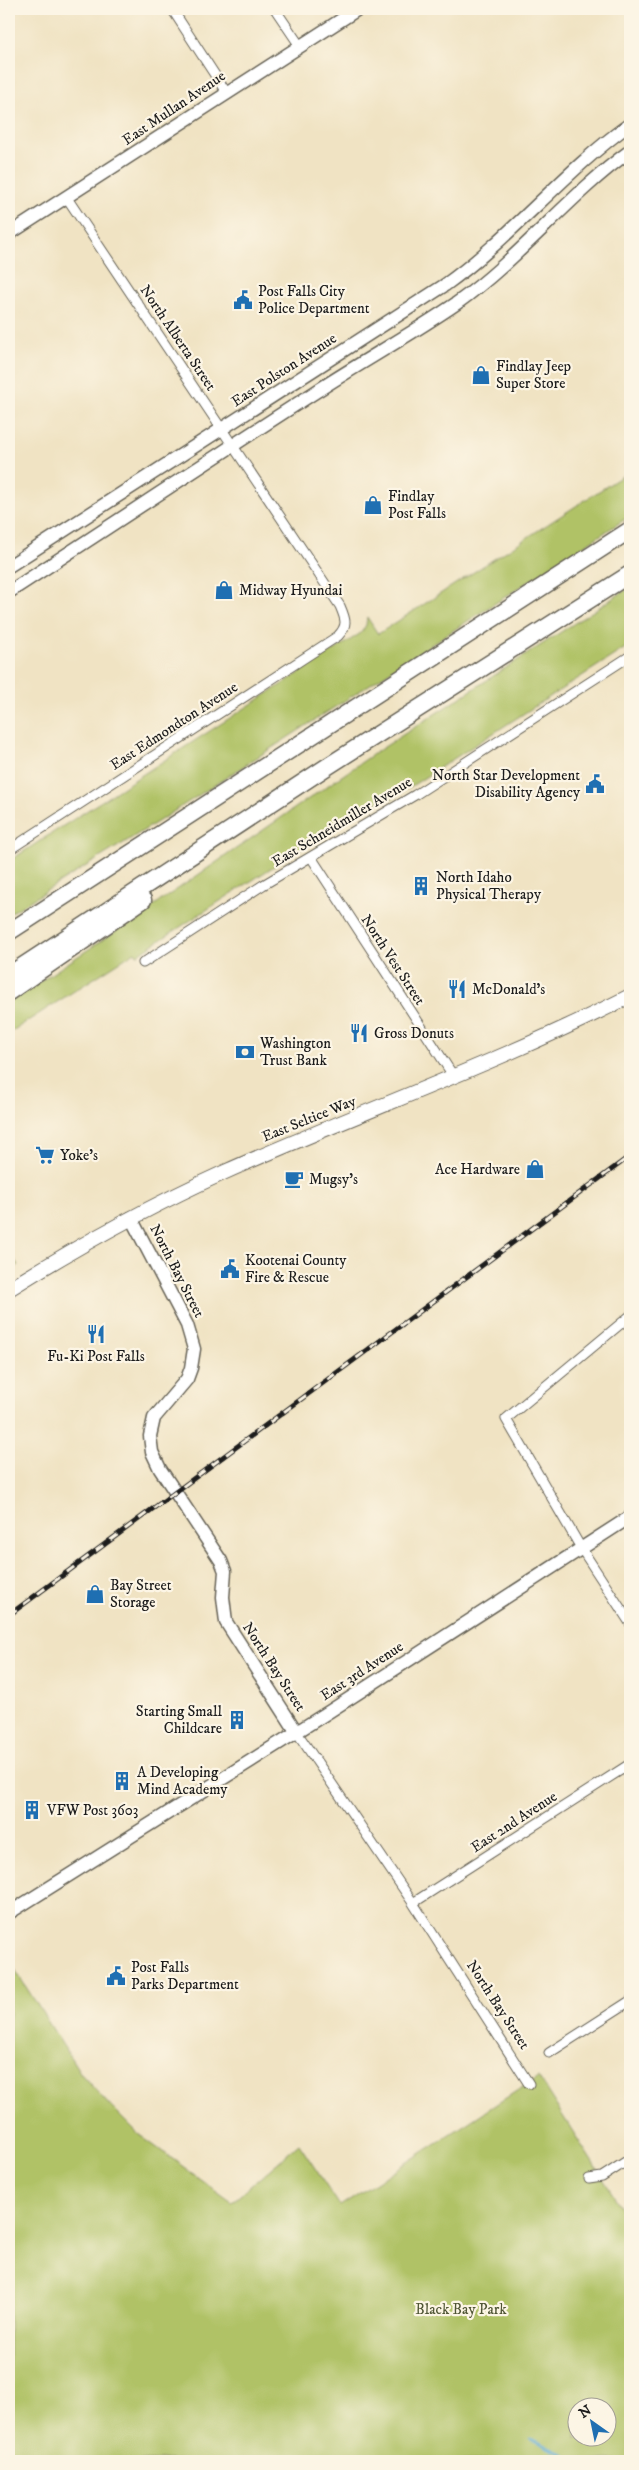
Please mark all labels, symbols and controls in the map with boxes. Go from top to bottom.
street label: East Mullan Avenue [119,66,229,150]
street label: North Alberta Street [136,282,220,395]
place label: Post Falls City Police Department [258,282,370,318]
public building icon: Post Falls City Police Department [232,289,254,311]
street label: East Polston Avenue [228,329,340,411]
place label: Findlay Jeep Super Store [496,357,572,393]
shop icon: Findlay Jeep Super Store [470,364,492,386]
place label: Findlay Post Falls [388,487,446,523]
shop icon: Findlay Post Falls [362,494,384,516]
shop icon: Midway Hyundai [213,579,235,601]
place label: Midway Hyundai [239,581,342,600]
street label: East Edmondton Avenue [107,678,241,774]
place label: North Star Development Disability Agency [432,766,581,802]
street label: East Schneidmiller Avenue [269,773,415,871]
public building icon: North Star Development Disability Agency [584,773,606,795]
place label: North Idaho Physical Therapy [436,868,542,904]
building icon: North Idaho Physical Therapy [410,875,432,897]
street label: North Vest Street [357,911,429,1009]
restaurant icon: McDonald's [446,978,468,1000]
place label: McDonald's [472,980,545,999]
restaurant icon: Gross Donuts [348,1022,370,1044]
place label: Gross Donuts [374,1024,454,1043]
place label: Washington Trust Bank [259,1034,331,1070]
bank icon: Washington Trust Bank [234,1041,256,1063]
street label: East Seltice Way [259,1091,359,1146]
supermarket icon: Yoke's [34,1144,56,1166]
place label: Yoke's [60,1146,98,1165]
shop icon: Ace Hardware [524,1158,546,1180]
place label: Ace Hardware [435,1160,520,1179]
cafe icon: Mugsy's [283,1168,305,1190]
place label: Mugsy's [309,1170,358,1189]
street label: North Bay Street [145,1221,209,1321]
place label: Kootenai County Fire & Rescue [245,1251,347,1287]
public building icon: Kootenai County Fire & Rescue [219,1258,241,1280]
restaurant icon: Fu-Ki Post Falls [85,1323,107,1345]
place label: Fu-Ki Post Falls [47,1347,145,1366]
place label: Bay Street Storage [110,1576,172,1612]
shop icon: Bay Street Storage [84,1583,106,1605]
street label: North Bay Street [238,1619,310,1715]
street label: East 3rd Avenue [317,1637,407,1705]
place label: Starting Small Childcare [136,1702,222,1738]
building icon: Starting Small Childcare [226,1709,248,1731]
place label: A Developing Mind Academy [137,1763,228,1799]
building icon: A Developing Mind Academy [111,1770,133,1792]
street label: East 2nd Avenue [467,1787,561,1857]
building icon: VFW Post 3603 [21,1799,43,1821]
place label: VFW Post 3603 [46,1801,138,1820]
street label: North Bay Street [462,1957,534,2053]
place label: Post Falls Parks Department [131,1958,239,1994]
public building icon: Post Falls Parks Department [105,1965,127,1987]
park label: Black Bay Park [415,2300,507,2319]
north arrow [566,2398,616,2448]
text: N [576,2401,596,2423]

